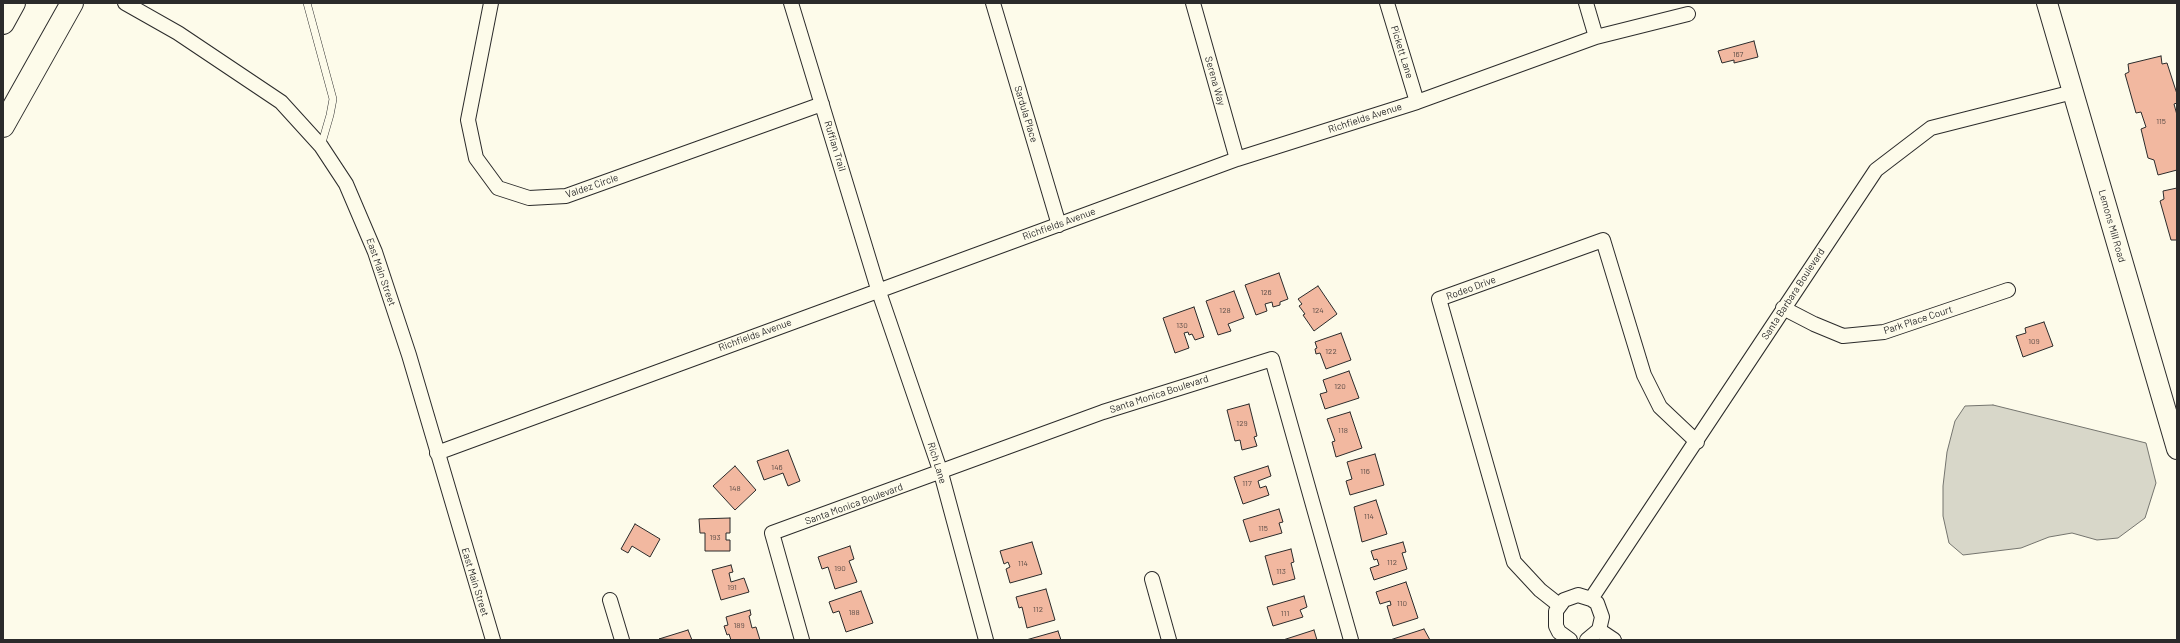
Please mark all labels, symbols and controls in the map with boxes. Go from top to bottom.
street label: Pickett Lane [1388,24,1416,80]
house number: 167 [1733,49,1743,59]
street label: Serena Way [1202,55,1228,107]
street label: Sardula Place [1012,84,1040,144]
street label: Richfields Avenue [1327,100,1403,136]
house number: 115 [2156,116,2166,126]
street label: Ruffian Trail [822,119,848,173]
street label: Valdez Circle [564,171,620,201]
street label: Lemons Mill Road [2096,188,2128,264]
street label: Richfields Avenue [1021,205,1097,243]
street label: East Main Street [364,236,398,308]
street label: Santa Barbara Boulevard [1759,246,1827,342]
street label: Rodeo Drive [1444,273,1498,303]
house number: 126 [1260,287,1272,297]
street label: Park Place Court [1882,303,1954,337]
house number: 128 [1219,305,1231,315]
house number: 124 [1312,305,1324,315]
street label: Richfields Avenue [717,316,793,354]
house number: 130 [1176,320,1188,330]
house number: 109 [2028,336,2040,346]
house number: 122 [1325,346,1337,356]
street label: Santa Monica Boulevard [1108,372,1210,416]
house number: 120 [1334,381,1346,391]
house number: 129 [1236,418,1248,428]
house number: 118 [1338,425,1348,435]
street label: Rich Lane [925,441,949,485]
house number: 146 [771,462,783,472]
house number: 116 [1360,466,1370,476]
house number: 117 [1242,478,1252,488]
street label: Santa Monica Boulevard [803,481,905,527]
house number: 148 [729,483,741,493]
house number: 114 [1364,511,1374,521]
house number: 115 [1258,523,1268,533]
house number: 193 [709,532,721,542]
street label: East Main Street [459,546,491,618]
house number: 112 [1387,557,1397,567]
house number: 114 [1018,558,1028,568]
house number: 190 [834,563,846,573]
house number: 113 [1276,566,1286,576]
house number: 191 [727,582,737,592]
house number: 110 [1397,598,1407,608]
house number: 112 [1033,604,1043,614]
house number: 188 [848,607,860,617]
house number: 111 [1281,608,1289,618]
house number: 189 [733,620,745,630]

